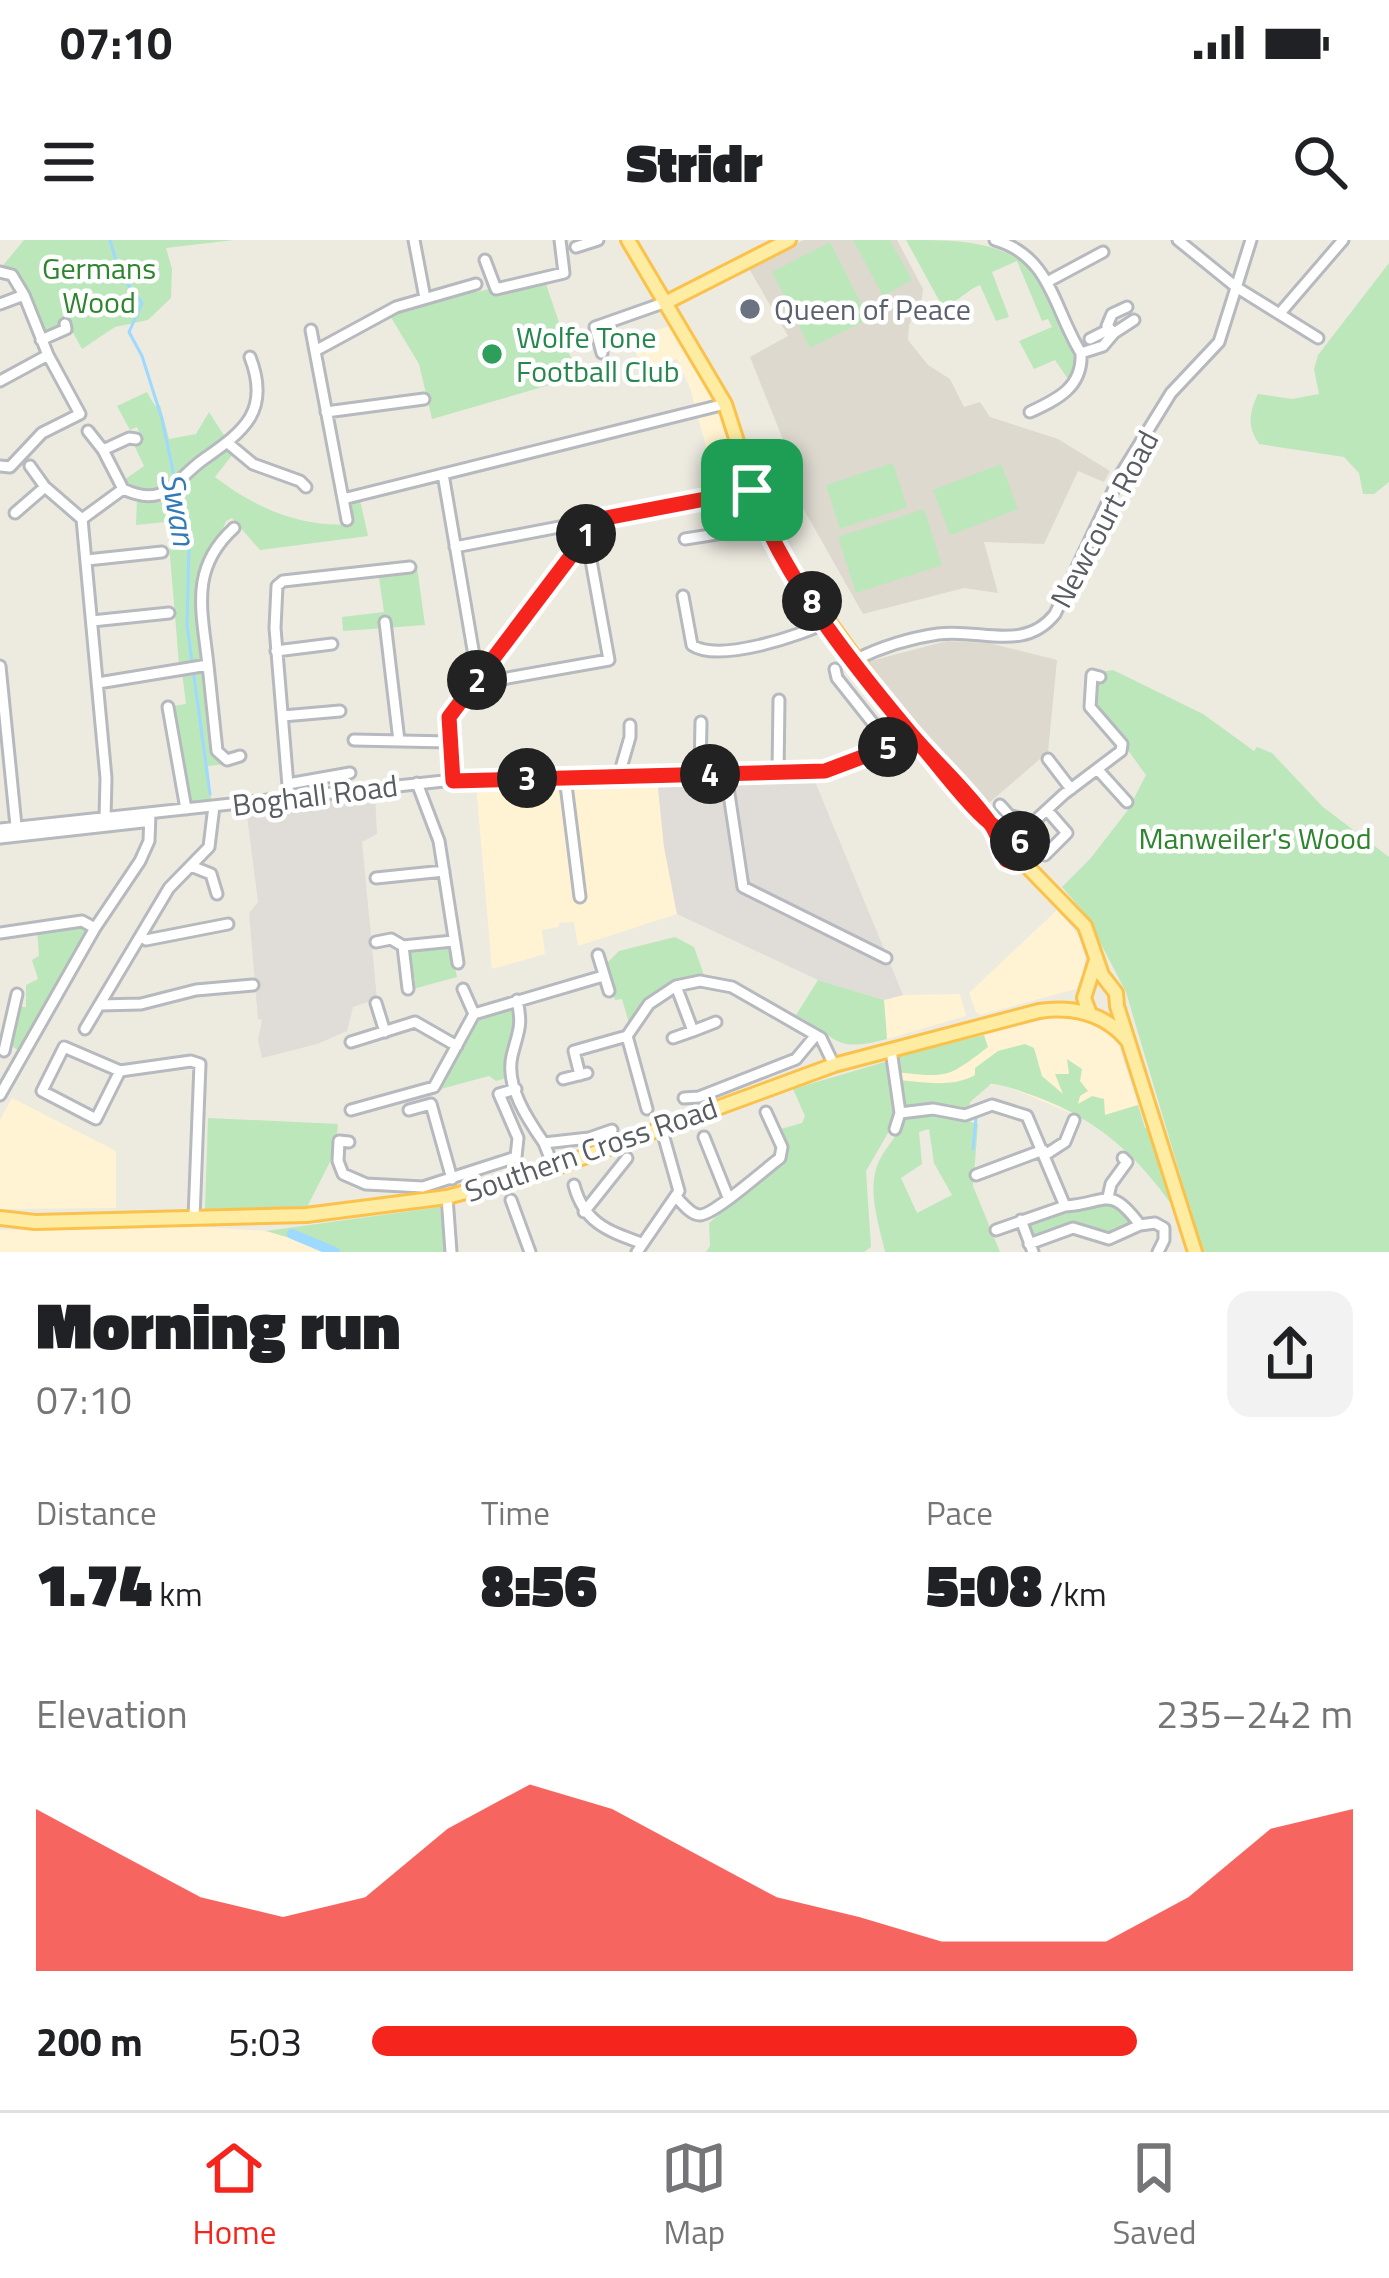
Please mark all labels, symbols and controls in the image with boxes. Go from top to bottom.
text: 07:10 [60,8,172,76]
text: Stridr [626,121,763,203]
icon: menu [36,129,102,195]
icon: search [1287,129,1353,195]
park label: Germans Wood [42,245,156,325]
place label: Queen of Peace [774,286,971,332]
marker: Queen of Peace [737,296,763,322]
place label: Wolfe Tone Football Club [516,314,680,394]
marker: Wolfe Tone Football Club [479,341,505,367]
street label: Newcourt Road [1038,422,1170,616]
pin [701,439,803,541]
icon: arrive [719,457,785,523]
water label: Swan [148,469,210,550]
pin: 1 [556,504,616,564]
text: 1 [577,509,595,559]
pin: 8 [782,571,842,631]
text: 8 [803,576,821,626]
pin: 2 [447,650,507,710]
text: 2 [468,655,486,705]
pin: 5 [858,717,918,777]
text: 5 [879,722,897,772]
pin: 4 [680,744,740,804]
pin: 3 [497,748,557,808]
text: 4 [701,749,719,799]
text: 3 [518,753,536,803]
street label: Boghall Road [230,762,400,828]
pin: 6 [990,811,1050,871]
park label: Manweiler's Wood [1138,815,1372,861]
text: 6 [1011,816,1029,866]
street label: Southern Cross Road [458,1084,724,1214]
text: Morning run [36,1274,401,1375]
button: share [1227,1291,1353,1417]
text: 07:10 [36,1370,132,1429]
text: Distance [36,1488,157,1538]
text: Time [481,1488,550,1538]
text: Pace [926,1488,993,1538]
text: 1.74 [36,1538,152,1629]
text: 8:56 [481,1538,597,1629]
text: 5:08 [926,1538,1042,1629]
text: km [152,1569,203,1619]
text: /km [1042,1569,1107,1619]
text: Elevation [36,1684,188,1743]
text: 235–242 m [1156,1684,1353,1743]
text: 200 m [36,2012,143,2071]
text: 5:03 [228,2012,302,2071]
tab: Home [193,2135,276,2257]
tab: Map [661,2135,727,2257]
tab: Saved [1112,2135,1196,2257]

